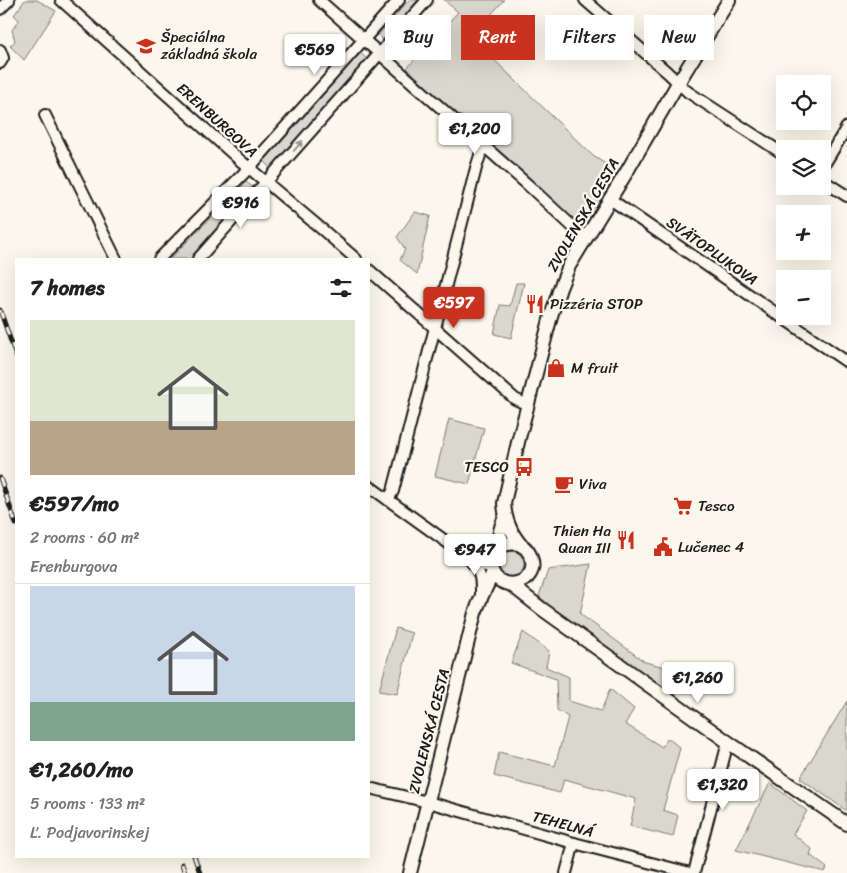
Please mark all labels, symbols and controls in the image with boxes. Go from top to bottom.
chip: Buy [385,15,451,60]
chip: Rent [461,15,535,60]
chip: Filters [545,15,634,60]
chip: New [644,15,714,60]
place label: Špeciálna základná škola [160,24,258,67]
pin: €569 [285,34,345,76]
school or university icon: Špeciálna základná škola [135,35,157,57]
text: €569 [295,35,335,64]
map controls [776,75,831,325]
button: locate [776,75,831,130]
street label: ERENBURGOVA [170,76,264,164]
pin: €1,200 [434,112,516,155]
text: €1,200 [449,114,501,143]
button: layers [776,140,831,195]
one-way arrow [292,141,304,153]
street label: ZVOLENSKÁ CESTA [540,153,626,277]
pin: €916 [211,186,271,229]
text: €916 [223,188,259,217]
button: + [776,205,831,260]
street label: SVÄTOPLUKOVA [661,210,763,292]
text: 7 homes [30,269,105,307]
button: − [776,270,831,325]
icon: filters [327,274,355,302]
pin: €597 [424,286,484,329]
text: €597 [434,288,474,317]
place label: Pizzéria STOP [550,291,643,317]
restaurant icon: Pizzéria STOP [524,293,546,315]
icon: home [148,353,238,443]
place label: M fruit [571,355,619,381]
shop icon: M fruit [545,357,567,379]
place label: TESCO [464,454,509,480]
bus stop icon: TESCO [513,456,535,478]
place label: Viva [579,471,607,497]
cafe icon: Viva [553,473,575,495]
text: €597/mo [30,485,119,523]
place label: Tesco [698,493,735,519]
supermarket icon: Tesco [672,495,694,517]
place label: Thien Ha Quan III [553,518,611,561]
text: 2 rooms · 60 m² [30,523,140,552]
restaurant icon: Thien Ha Quan III [615,529,637,551]
pin: €947 [445,534,505,576]
place label: Lučenec 4 [678,534,744,560]
text: €947 [455,535,495,564]
public building icon: Lučenec 4 [652,536,674,558]
text: Erenburgova [30,552,117,581]
icon: home [148,618,238,708]
pin: €1,260 [657,662,739,704]
text: €1,260 [673,663,723,692]
street label: ZVOLENSKÁ CESTA [401,666,457,796]
text: €1,260/mo [30,751,133,789]
pin: €1,320 [682,768,764,811]
text: €1,320 [698,770,748,799]
text: 5 rooms · 133 m² [30,789,145,818]
street label: TEHELNÁ [529,803,599,845]
text: Ľ. Podjavorinskej [30,818,149,847]

